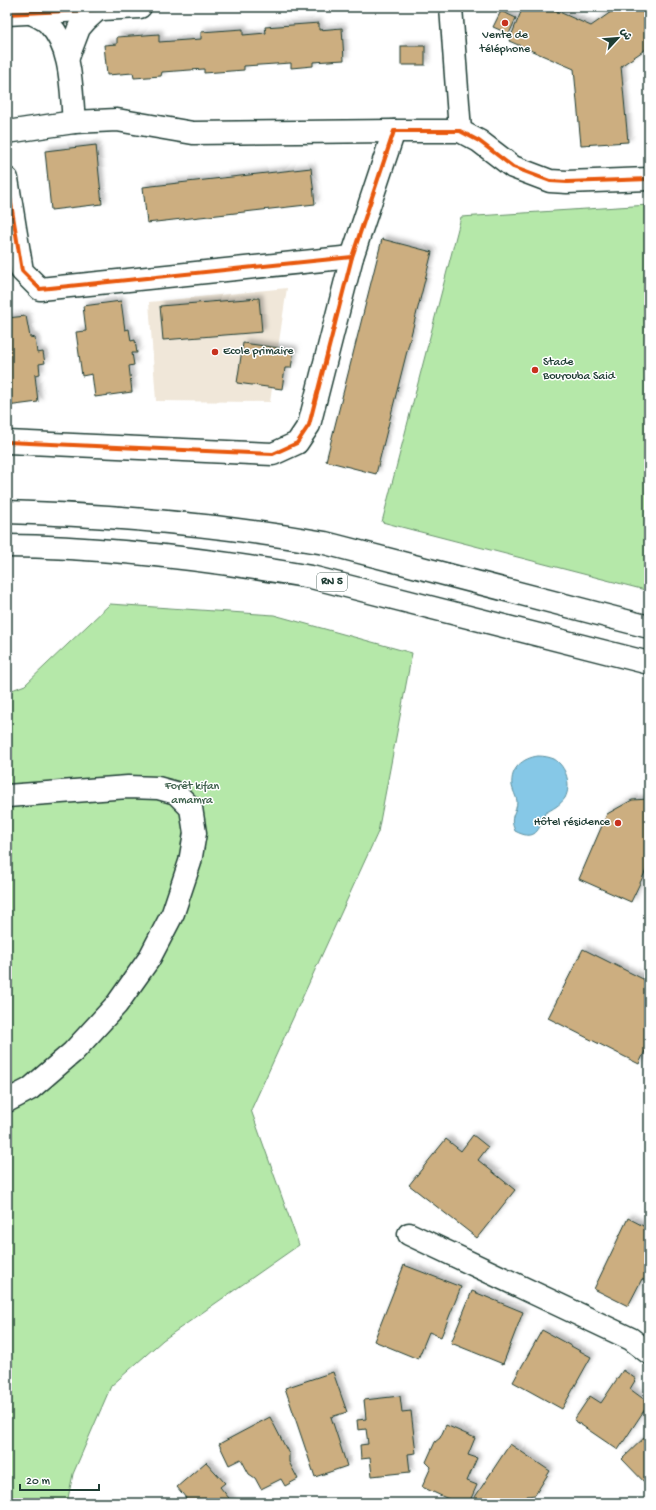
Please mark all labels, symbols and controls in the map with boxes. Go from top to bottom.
marker: Vente de téléphone [500,18,510,28]
north arrow [598,18,638,58]
text: ش [617,26,633,43]
place label: Vente de téléphone [479,29,531,57]
place label: Ecole primaire [223,345,294,359]
marker: Ecole primaire [210,347,220,357]
place label: Stade Bourouba Said [542,356,616,384]
marker: Stade Bourouba Said [530,365,540,375]
road number: RN 5 [317,573,347,591]
park label: Forêt kifan amamra [164,780,220,808]
place label: Hôtel résidence [534,816,611,830]
marker: Hôtel résidence [613,818,623,828]
scale bar [20,1466,99,1492]
text: 20 m [26,1475,51,1489]

